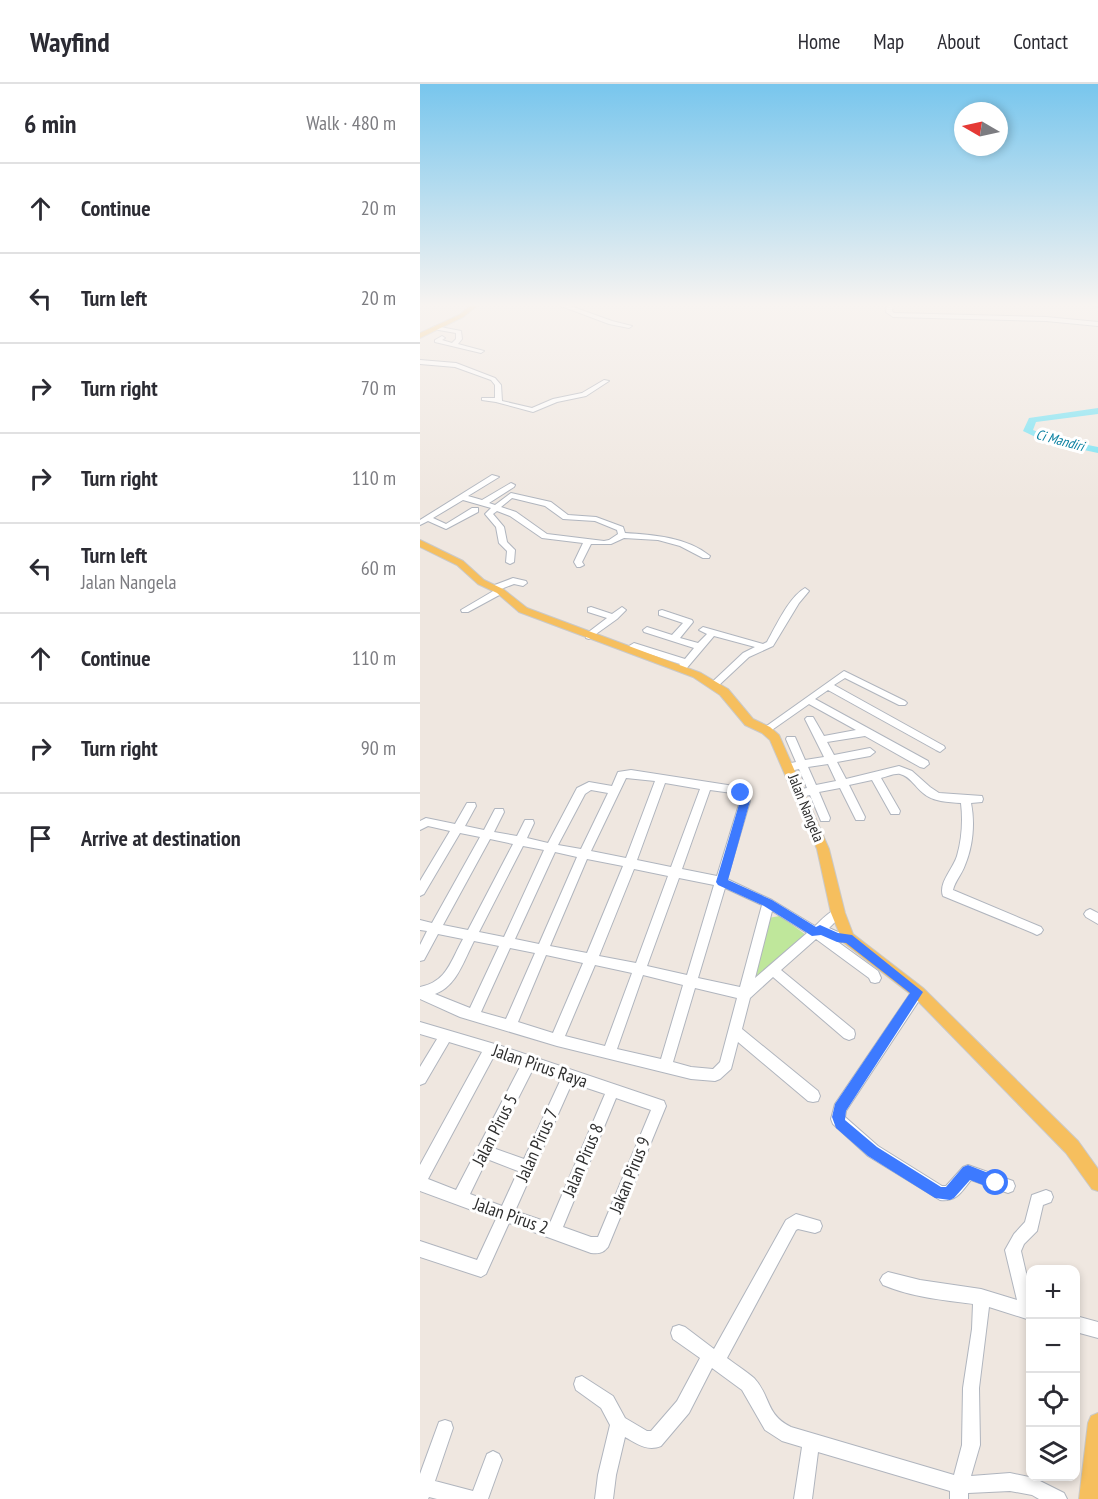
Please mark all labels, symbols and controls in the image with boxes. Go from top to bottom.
text: Wayfind [30,23,110,60]
text: Home [798,28,840,55]
text: Map [873,28,904,55]
text: About [937,28,980,55]
text: Contact [1013,28,1068,55]
north arrow [954,102,1008,156]
text: 6 min [24,107,77,140]
text: Walk · 480 m [306,110,396,136]
icon: ahead [24,192,57,225]
text: Continue [81,194,151,222]
text: 20 m [361,195,396,221]
icon: left [24,282,57,315]
text: Turn left [81,284,147,312]
text: 20 m [361,285,396,311]
icon: right [24,372,57,405]
text: Turn right [81,374,158,402]
text: 70 m [361,375,396,401]
water label: Ci Mandiri [1034,425,1088,456]
icon: right [24,462,57,495]
text: Turn right [81,464,158,492]
text: 110 m [352,465,396,491]
text: Turn left [81,541,147,569]
icon: left [24,552,57,585]
text: 60 m [361,555,396,581]
text: Jalan Nangela [81,569,177,595]
icon: ahead [24,642,57,675]
text: Continue [81,644,151,672]
text: 110 m [352,645,396,671]
icon: right [24,732,57,765]
text: Turn right [81,734,158,762]
text: 90 m [361,735,396,761]
street label: Jalan Nangela [784,770,829,845]
route end [727,779,753,805]
icon: arrive [24,822,57,855]
text: Arrive at destination [81,824,241,852]
street label: Jalan Pirus Raya [489,1038,591,1093]
street label: Jalan Pirus 5 [466,1090,522,1170]
street label: Jalan Pirus 7 [510,1105,563,1186]
street label: Jalan Pirus 8 [556,1120,608,1201]
street label: Jakan Pirus 9 [603,1133,655,1217]
route start [982,1169,1008,1195]
street label: Jalan Pirus 2 [470,1192,552,1239]
map controls [1026,1265,1080,1481]
button: + [1026,1265,1080,1319]
button: − [1026,1319,1080,1373]
button: locate [1026,1373,1080,1427]
button: layers [1026,1427,1080,1481]

